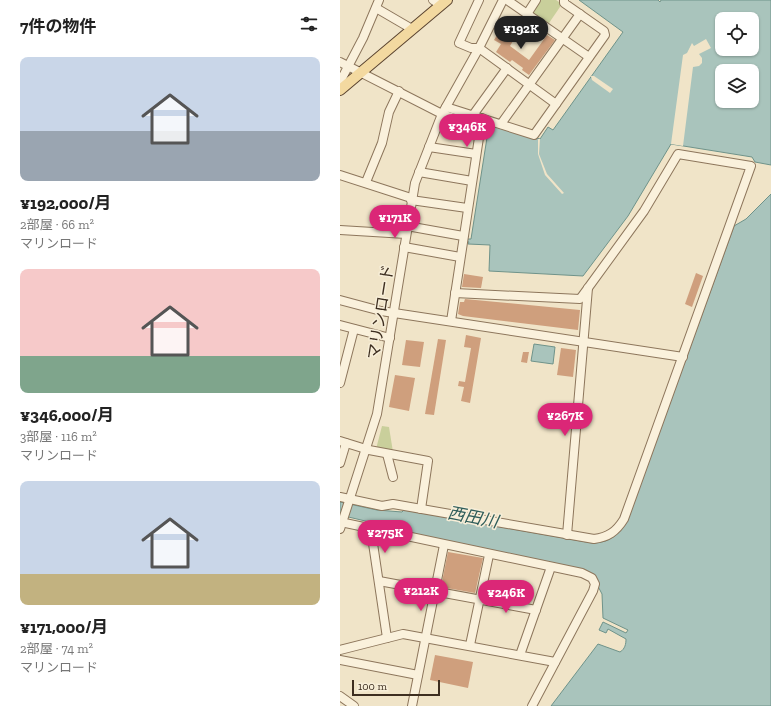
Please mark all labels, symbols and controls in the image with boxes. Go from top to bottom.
map controls [715,12,759,108]
button: locate [715,12,759,56]
icon: filters [298,13,320,35]
text: 7件の物件 [20,16,96,36]
pin: ¥192K [493,16,549,50]
text: ¥192K [503,21,539,36]
button: layers [715,64,759,108]
icon: home [134,83,206,155]
pin: ¥346K [439,114,495,148]
text: ¥346K [448,119,486,134]
text: ¥192,000/月 [20,193,112,213]
pin: ¥171K [367,205,423,239]
text: ¥171K [378,210,412,225]
text: 2部屋 · 66 m² [20,217,94,232]
text: マリンロード [20,236,98,251]
street label: マリンロード [364,263,397,361]
icon: home [134,295,206,367]
pin: ¥267K [537,403,593,437]
text: ¥346,000/月 [20,405,114,425]
text: ¥267K [547,408,583,423]
text: 3部屋 · 116 m² [20,429,97,444]
text: マリンロード [20,448,98,463]
water label: 西田川 [446,502,502,532]
icon: home [134,507,206,579]
pin: ¥275K [357,520,413,554]
text: ¥275K [367,525,403,540]
pin: ¥212K [393,578,449,612]
pin: ¥246K [478,580,534,614]
text: ¥212K [403,583,439,598]
text: ¥246K [487,585,525,600]
text: ¥171,000/月 [20,617,108,637]
text: 2部屋 · 74 m² [20,641,93,656]
text: マリンロード [20,660,98,675]
scale bar [352,678,440,697]
text: 100 m [358,680,387,693]

